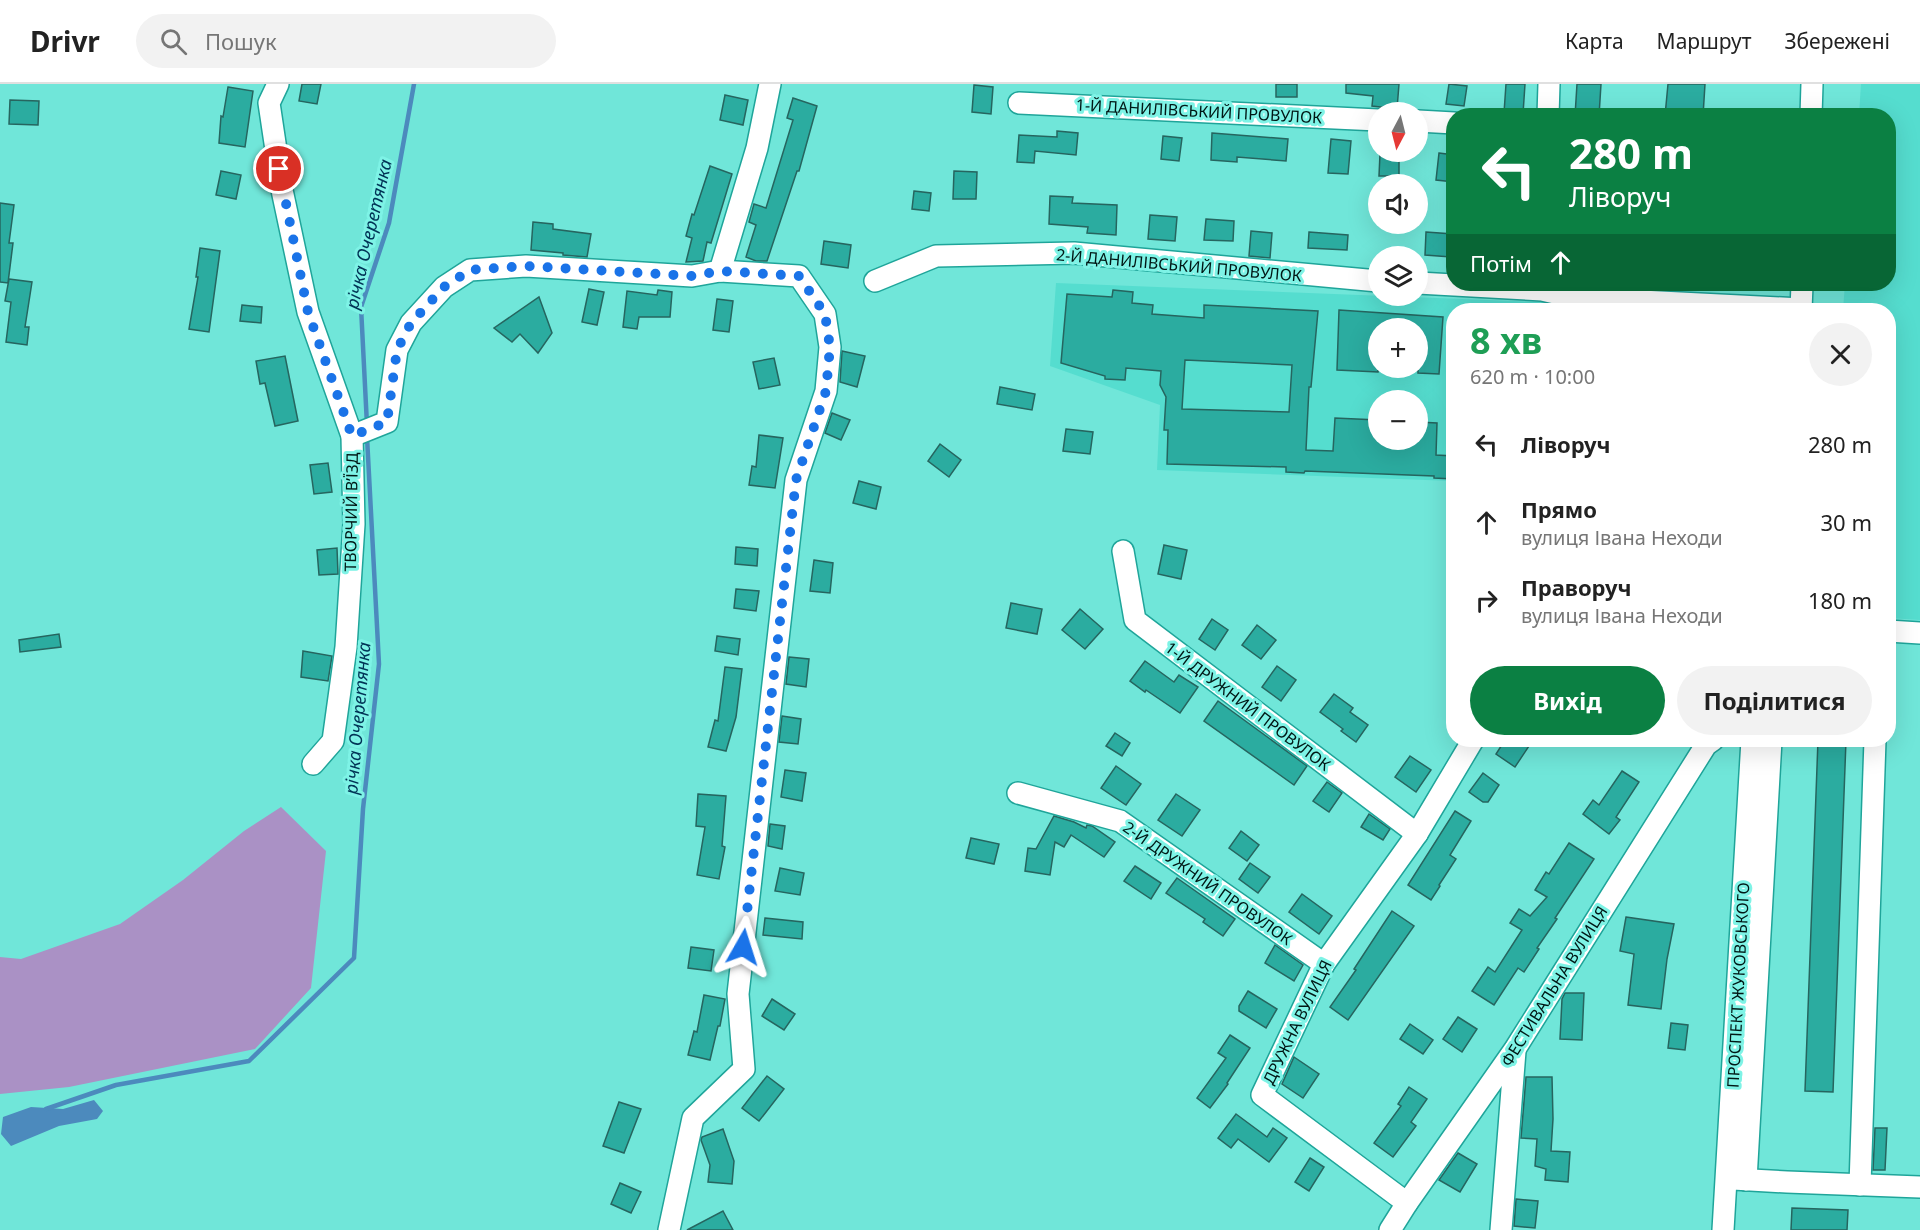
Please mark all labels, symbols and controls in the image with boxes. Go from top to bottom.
search box [136,14,556,68]
text: Drivr [30,22,100,60]
icon: search [157,25,190,58]
text: Пошук [205,26,277,56]
text: Карта [1565,27,1624,55]
text: Маршрут [1657,27,1751,55]
text: Збережені [1784,27,1890,55]
street label: 1-Й ДАНИЛІВСЬКИЙ ПРОВУЛОК [1075,94,1323,128]
north arrow [1368,102,1428,162]
map controls [1368,102,1428,450]
text: 280 m [1569,124,1693,181]
icon: left [1470,132,1548,210]
pin [253,143,304,194]
icon: arrive [262,152,295,185]
water label: річка Очеретянка [339,157,397,312]
button: sound [1368,174,1428,234]
text: Ліворуч [1569,178,1671,215]
street label: 2-Й ДАНИЛІВСЬКИЙ ПРОВУЛОК [1055,243,1303,287]
button: layers [1368,246,1428,306]
icon: ahead [1544,246,1577,279]
text: Потім [1470,248,1532,278]
text: 8 хв [1470,316,1542,365]
button: + [1368,318,1428,378]
button: close [1809,323,1872,386]
text: 620 m · 10:00 [1470,363,1595,390]
button: − [1368,390,1428,450]
icon: left [1470,428,1503,461]
text: Ліворуч [1521,429,1611,459]
text: 280 m [1808,429,1872,459]
street label: ТВОРЧИЙ В’ЇЗД [339,452,363,572]
text: Прямо [1521,494,1597,524]
icon: ahead [1470,506,1503,539]
text: 30 m [1821,507,1872,537]
text: вулиця Івана Неходи [1521,524,1723,551]
text: Праворуч [1521,572,1632,602]
icon: right [1470,584,1503,617]
text: 180 m [1808,585,1872,615]
text: вулиця Івана Неходи [1521,602,1723,629]
street label: 1-Й ДРУЖНИЙ ПРОВУЛОК [1161,636,1335,776]
water label: річка Очеретянка [338,641,376,796]
button: Вихід [1470,666,1665,735]
button: Поділитися [1677,666,1872,735]
street label: 2-Й ДРУЖНИЙ ПРОВУЛОК [1119,816,1297,950]
street label: ПРОСПЕКТ ЖУКОВСЬКОГО [1722,882,1754,1088]
street label: ФЕСТИВАЛЬНА ВУЛИЦЯ [1496,902,1612,1070]
position arrow [711,915,775,979]
street label: ДРУЖНА ВУЛИЦЯ [1257,956,1337,1088]

